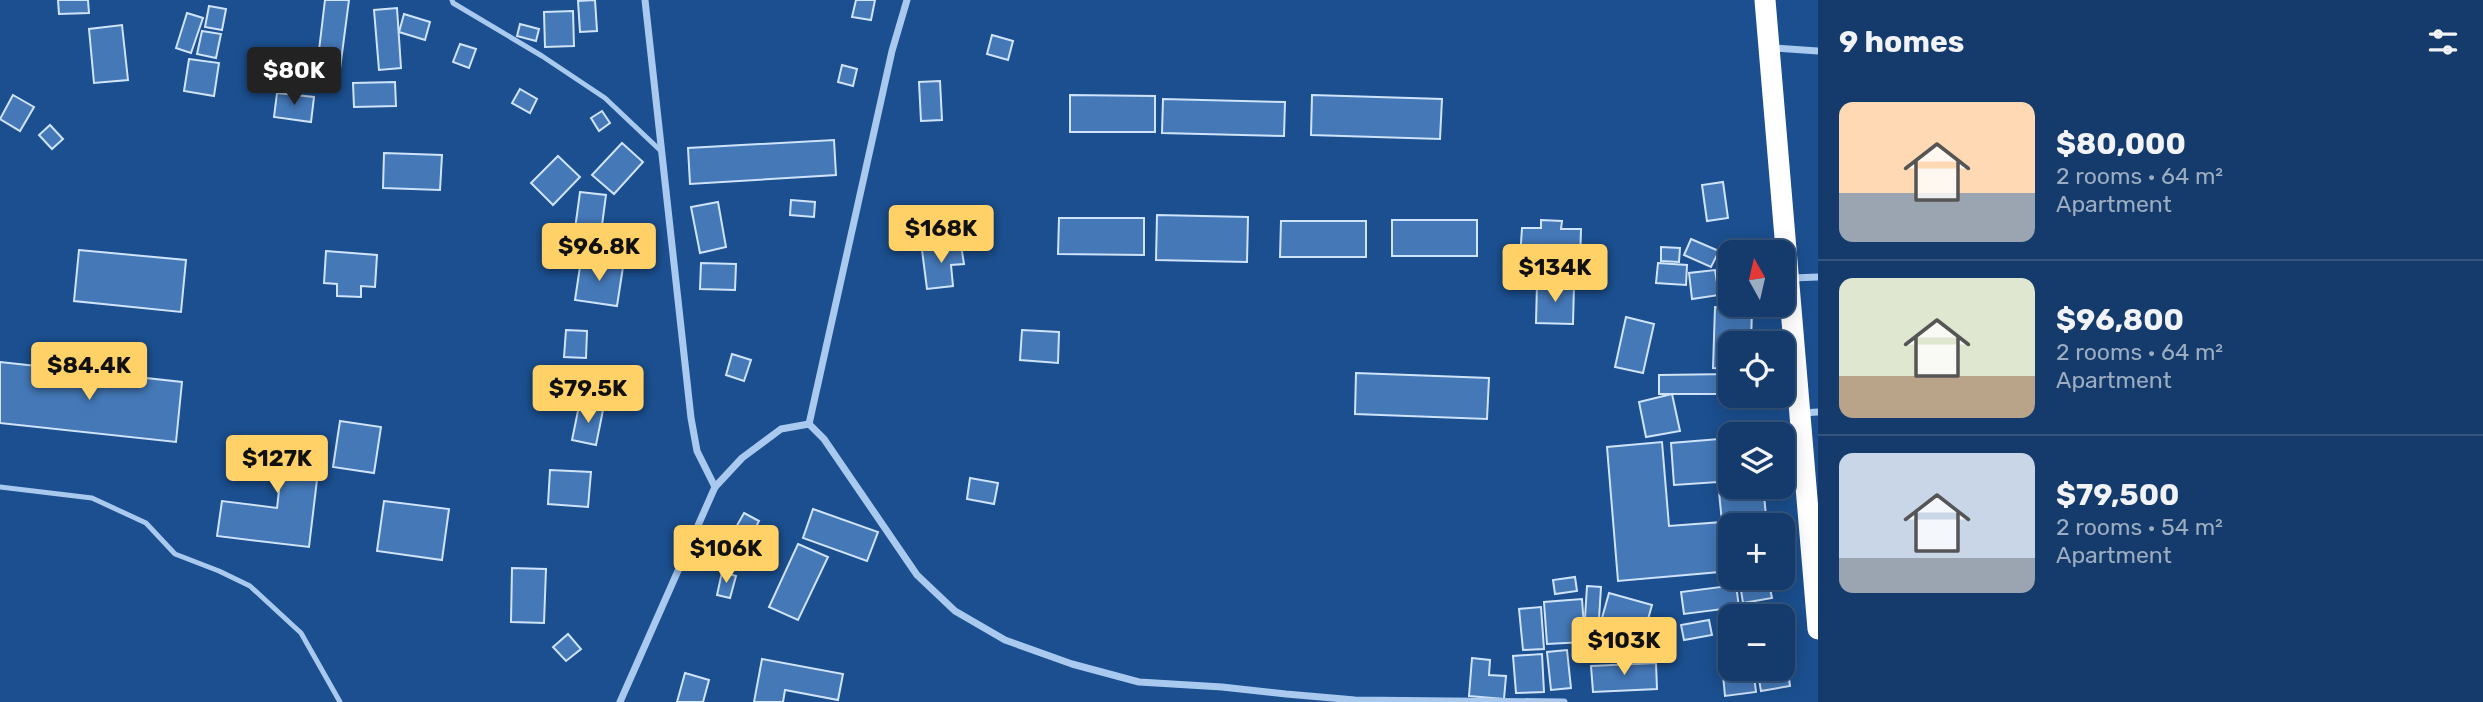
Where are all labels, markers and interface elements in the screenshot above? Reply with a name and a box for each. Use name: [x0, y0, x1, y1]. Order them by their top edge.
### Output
icon: filters: [2424, 23, 2462, 61]
text: 9 homes: [1839, 24, 1964, 60]
pin: $80K: [253, 48, 335, 107]
text: $80K: [263, 56, 325, 84]
text: $80,000: [2056, 126, 2186, 162]
icon: home: [1895, 130, 1979, 214]
text: 2 rooms · 64 m²: [2056, 162, 2223, 190]
text: Apartment: [2056, 190, 2172, 218]
pin: $168K: [892, 205, 990, 265]
text: $168K: [905, 214, 977, 242]
pin: $96.8K: [542, 224, 656, 283]
text: $96.8K: [558, 232, 640, 260]
north arrow: [1718, 240, 1796, 317]
map controls: [1718, 240, 1795, 681]
pin: $134K: [1506, 244, 1604, 304]
text: $134K: [1519, 253, 1591, 281]
text: $96,800: [2056, 302, 2184, 338]
icon: home: [1895, 306, 1979, 390]
button: locate: [1718, 331, 1795, 408]
text: 2 rooms · 64 m²: [2056, 338, 2223, 366]
pin: $84.4K: [32, 342, 146, 402]
text: $84.4K: [47, 351, 131, 379]
pin: $79.5K: [531, 366, 645, 425]
text: Apartment: [2056, 366, 2172, 394]
text: $79.5K: [549, 374, 627, 402]
button: layers: [1718, 422, 1795, 499]
pin: $127K: [228, 435, 326, 495]
text: $127K: [242, 444, 312, 472]
text: $79,500: [2056, 477, 2179, 513]
icon: home: [1895, 481, 1979, 565]
button: +: [1718, 513, 1795, 590]
text: 2 rooms · 54 m²: [2056, 513, 2223, 541]
pin: $106K: [677, 526, 775, 585]
text: $106K: [690, 534, 762, 562]
text: Apartment: [2056, 541, 2172, 569]
button: −: [1718, 604, 1795, 681]
pin: $103K: [1575, 618, 1673, 677]
text: $103K: [1588, 626, 1660, 654]

